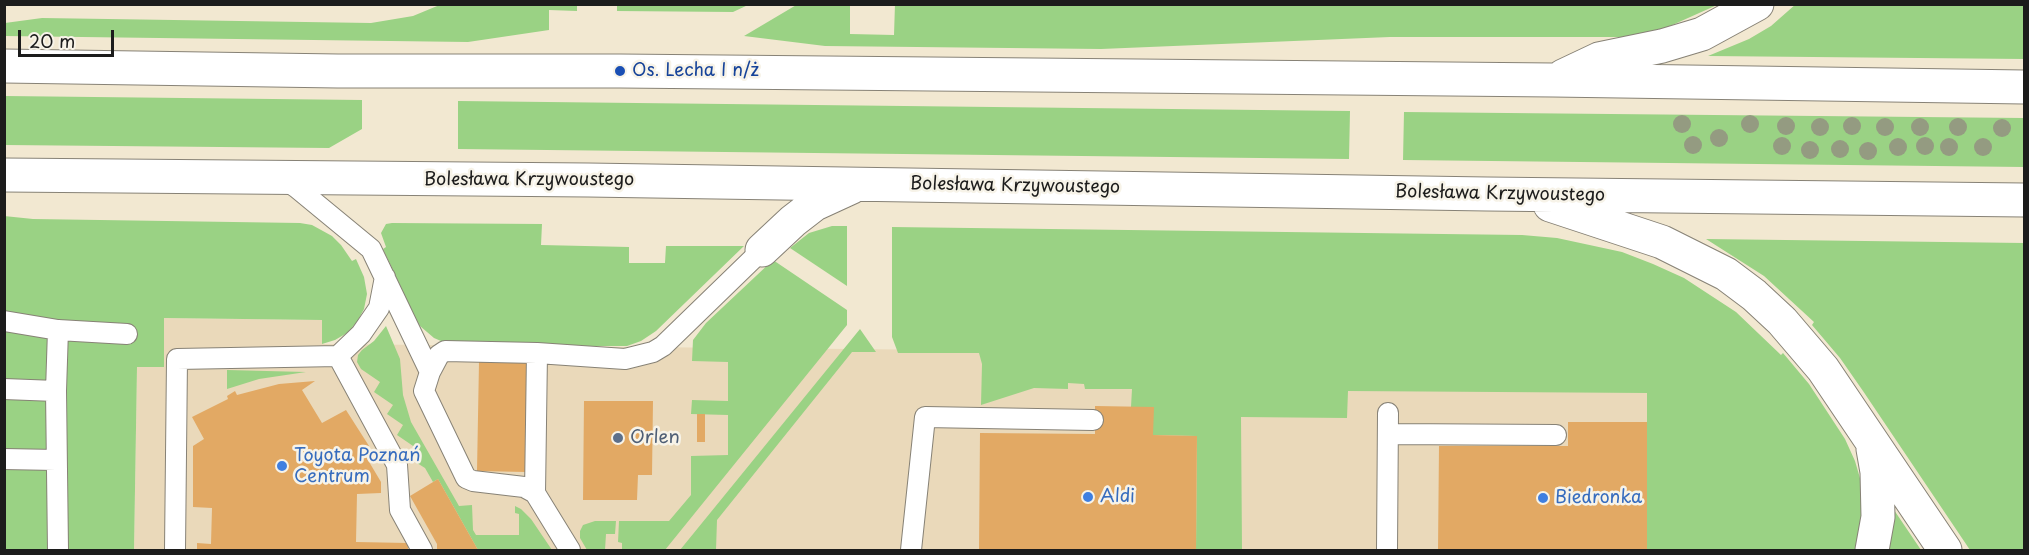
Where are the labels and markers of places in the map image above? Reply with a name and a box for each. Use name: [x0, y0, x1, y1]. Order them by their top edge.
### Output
place label: Os. Lecha I n/ż: [632, 60, 759, 82]
marker: Os. Lecha I n/ż: [613, 64, 627, 78]
place label: Orlen: [630, 427, 680, 449]
marker: Orlen: [611, 431, 625, 445]
place label: Toyota Poznań Centrum: [294, 445, 421, 488]
marker: Toyota Poznań Centrum: [275, 459, 289, 473]
place label: Aldi: [1100, 486, 1135, 508]
place label: Biedronka: [1555, 487, 1642, 509]
marker: Aldi: [1081, 490, 1095, 504]
marker: Biedronka: [1536, 491, 1550, 505]

